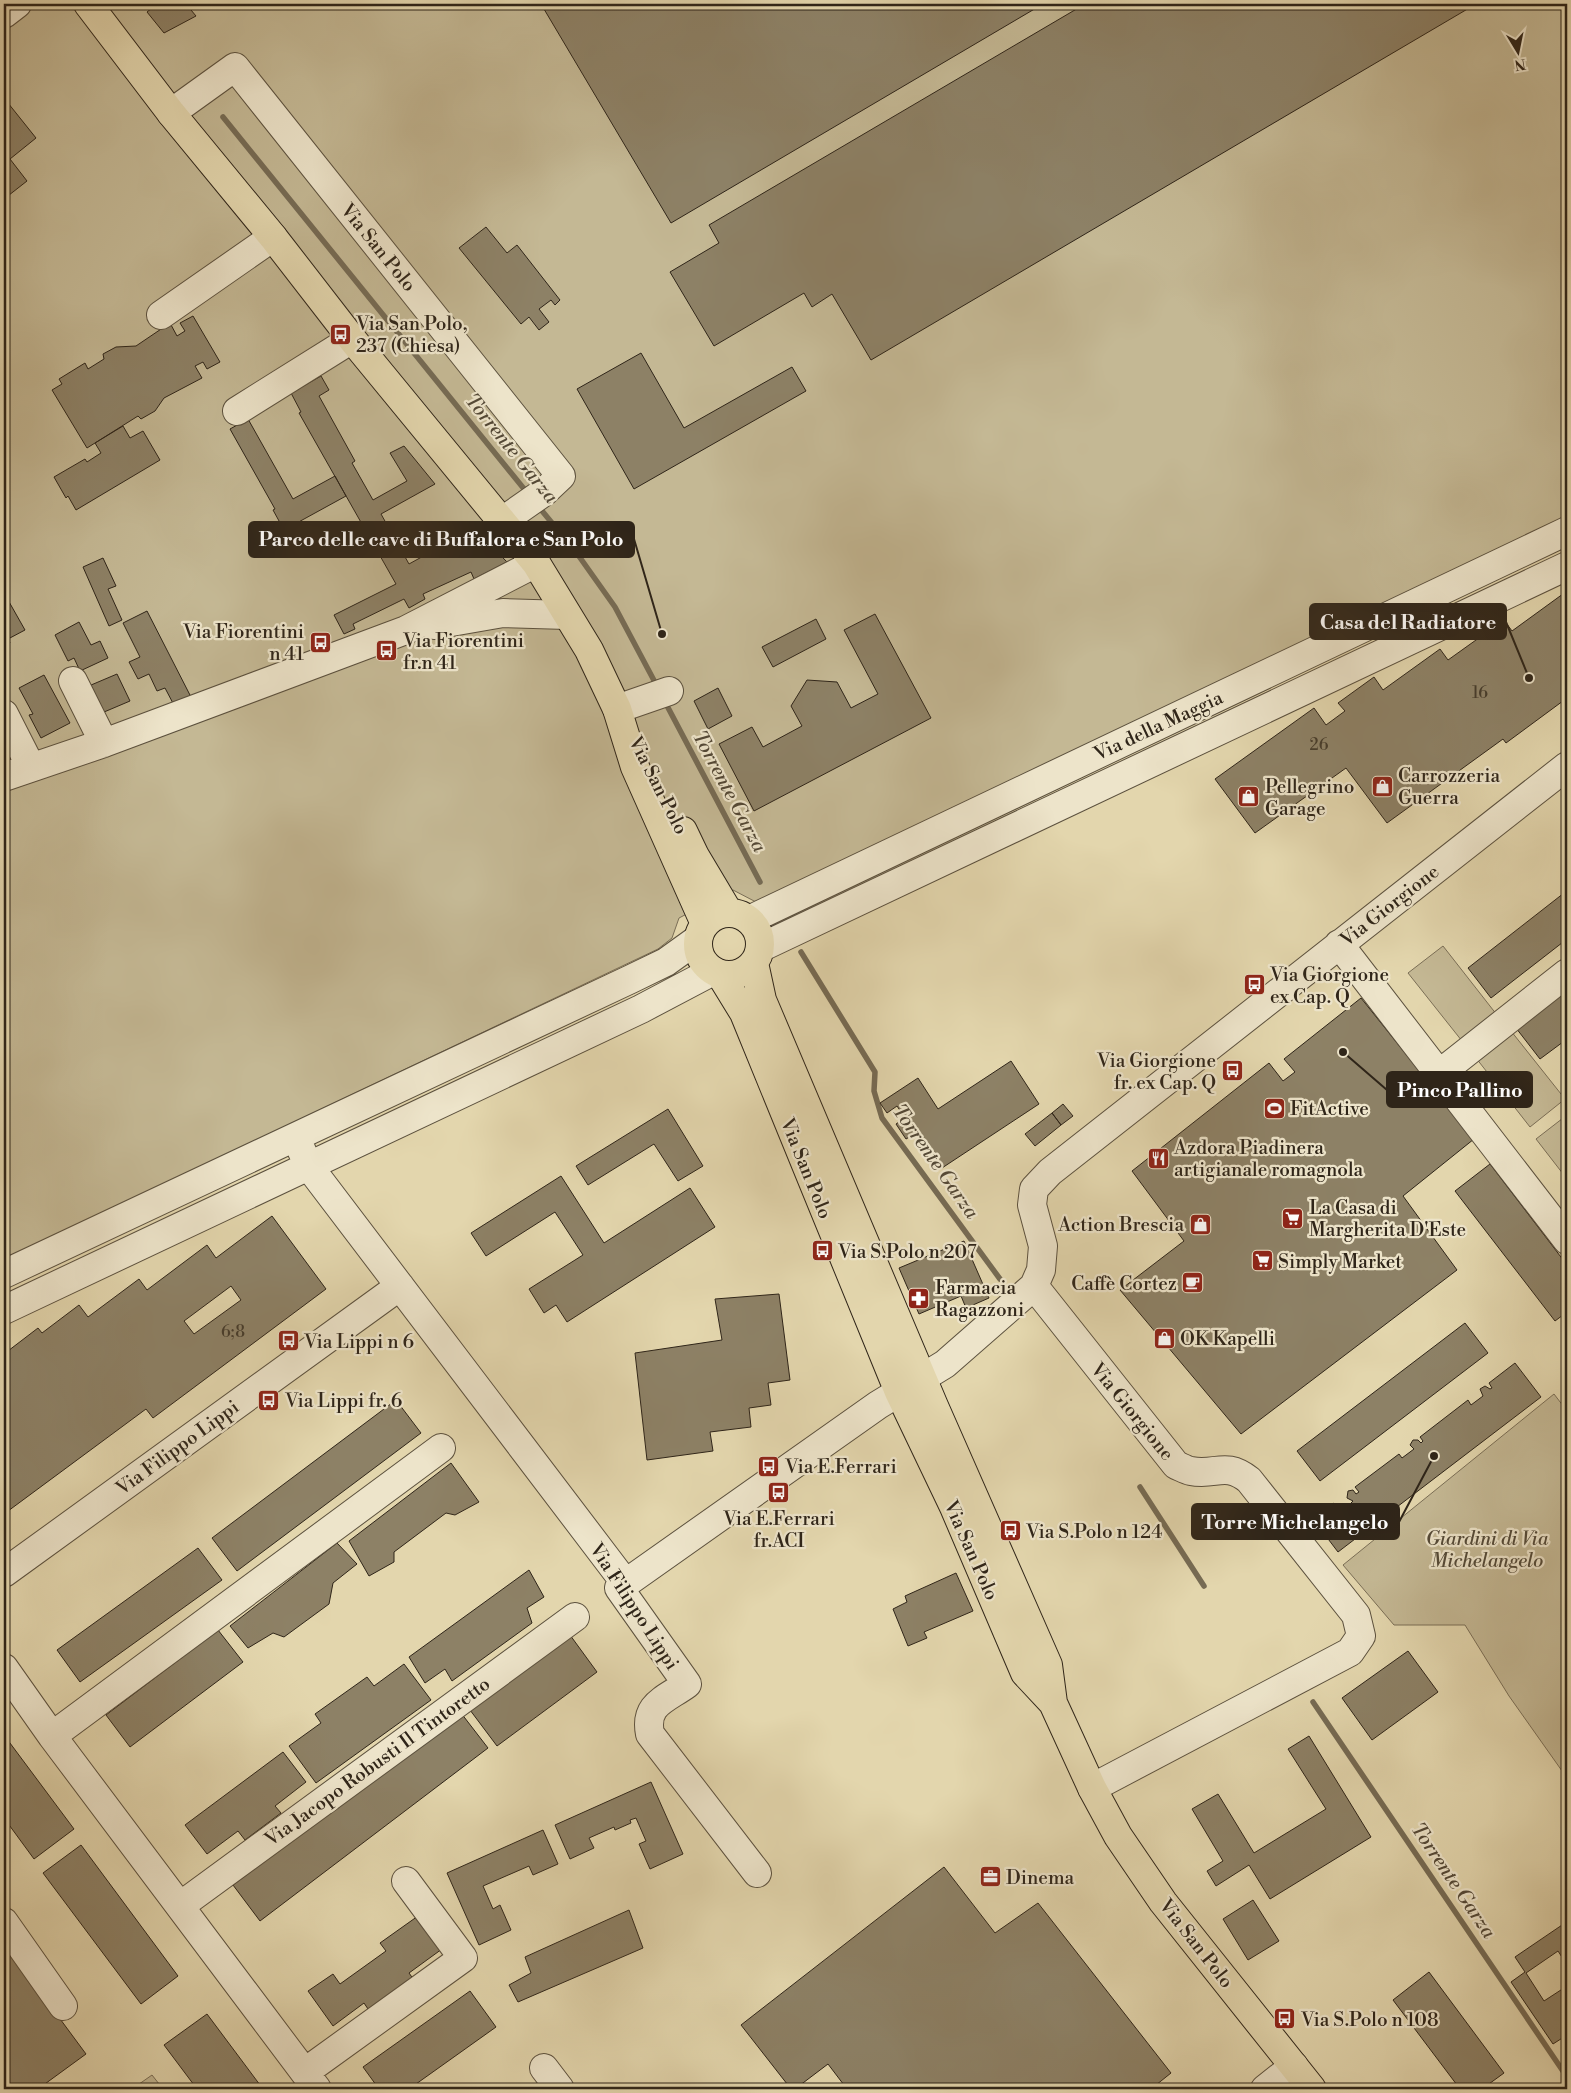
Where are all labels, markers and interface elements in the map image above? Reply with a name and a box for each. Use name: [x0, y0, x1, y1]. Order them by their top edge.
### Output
north arrow: [1494, 28, 1544, 78]
text: N: [1513, 54, 1527, 74]
street label: Via San Polo: [335, 198, 421, 297]
place label: Via San Polo, 237 (Chiesa): [355, 312, 467, 358]
bus stop icon: Via San Polo, 237 (Chiesa): [328, 322, 352, 346]
water label: Torrente Garza: [459, 389, 563, 510]
callout: Parco delle cave di Buffalora e San Polo: [249, 522, 634, 557]
text: Parco delle cave di Buffalora e San Polo: [258, 528, 624, 553]
callout: Casa del Radiatore: [1310, 604, 1506, 639]
text: Casa del Radiatore: [1320, 611, 1496, 636]
place label: Via Fiorentini n 41: [182, 620, 304, 666]
place label: Via Fiorentini fr.n 41: [402, 629, 524, 675]
bus stop icon: Via Fiorentini n 41: [308, 630, 332, 654]
bus stop icon: Via Fiorentini fr.n 41: [375, 639, 399, 663]
house number: 16: [1472, 683, 1488, 703]
street label: Via della Maggia: [1089, 685, 1227, 767]
water label: Torrente Garza: [686, 726, 772, 858]
street label: Via San Polo: [623, 732, 693, 838]
house number: 26: [1310, 735, 1329, 755]
place label: Carrozzeria Guerra: [1398, 764, 1501, 810]
shop icon: Carrozzeria Guerra: [1370, 774, 1394, 798]
place label: Pellegrino Garage: [1265, 775, 1354, 821]
shop icon: Pellegrino Garage: [1237, 785, 1261, 809]
street label: Via Giorgione: [1335, 860, 1444, 953]
place label: Via Giorgione ex Cap. Q: [1269, 963, 1389, 1009]
bus stop icon: Via Giorgione ex Cap. Q: [1242, 973, 1266, 997]
place label: Via Giorgione fr. ex Cap. Q: [1096, 1049, 1216, 1095]
bus stop icon: Via Giorgione fr. ex Cap. Q: [1220, 1059, 1244, 1083]
callout: Pinco Pallino: [1387, 1072, 1532, 1107]
text: Pinco Pallino: [1397, 1079, 1523, 1104]
sports icon: FitActive: [1262, 1096, 1286, 1120]
place label: FitActive: [1290, 1097, 1369, 1121]
water label: Torrente Garza: [886, 1100, 984, 1225]
street label: Via San Polo: [775, 1113, 837, 1222]
place label: Azdora Piadinera artigianale romagnola: [1173, 1136, 1364, 1182]
restaurant icon: Azdora Piadinera artigianale romagnola: [1146, 1146, 1170, 1170]
place label: La Casa di Margherita D'Este: [1309, 1196, 1466, 1242]
supermarket icon: La Casa di Margherita D'Este: [1281, 1206, 1305, 1230]
shop icon: Action Brescia: [1188, 1212, 1212, 1236]
place label: Action Brescia: [1057, 1213, 1184, 1237]
bus stop icon: Via S.Polo n 207: [810, 1239, 834, 1263]
place label: Via S.Polo n 207: [837, 1240, 977, 1264]
supermarket icon: Simply Market: [1250, 1249, 1274, 1273]
place label: Simply Market: [1278, 1250, 1402, 1274]
cafe icon: Caffè Cortez: [1181, 1271, 1205, 1295]
place label: Caffè Cortez: [1071, 1272, 1177, 1296]
place label: Farmacia Ragazzoni: [935, 1276, 1024, 1322]
pharmacy icon: Farmacia Ragazzoni: [907, 1286, 931, 1310]
house number: 6;8: [221, 1322, 245, 1342]
shop icon: OK Kapelli: [1152, 1326, 1176, 1350]
place label: OK Kapelli: [1180, 1327, 1275, 1351]
bus stop icon: Via Lippi n 6: [276, 1329, 300, 1353]
place label: Via Lippi n 6: [303, 1330, 414, 1354]
street label: Via Giorgione: [1085, 1357, 1179, 1465]
bus stop icon: Via Lippi fr. 6: [257, 1388, 281, 1412]
place label: Via Lippi fr. 6: [284, 1389, 402, 1413]
street label: Via Filippo Lippi: [111, 1395, 244, 1501]
bus stop icon: Via E.Ferrari: [757, 1454, 781, 1478]
place label: Via E.Ferrari: [784, 1455, 897, 1479]
bus stop icon: Via E.Ferrari fr.ACI: [767, 1480, 791, 1504]
street label: Via San Polo: [938, 1496, 1004, 1604]
callout: Torre Michelangelo: [1192, 1504, 1399, 1539]
place label: Via E.Ferrari fr.ACI: [722, 1507, 835, 1553]
text: Torre Michelangelo: [1201, 1511, 1389, 1536]
bus stop icon: Via S.Polo n 124: [998, 1519, 1022, 1543]
place label: Via S.Polo n 124: [1025, 1520, 1163, 1544]
park label: Giardini di Via Michelangelo: [1426, 1527, 1549, 1573]
street label: Via Filippo Lippi: [584, 1538, 684, 1674]
street label: Via Jacopo Robusti Il Tintoretto: [259, 1672, 495, 1852]
water label: Torrente Garza: [1405, 1818, 1501, 1944]
office icon: Dinema: [978, 1865, 1002, 1889]
place label: Dinema: [1006, 1866, 1075, 1890]
street label: Via San Polo: [1153, 1893, 1239, 1993]
bus stop icon: Via S.Polo n 108: [1273, 2007, 1297, 2031]
place label: Via S.Polo n 108: [1300, 2008, 1439, 2032]

